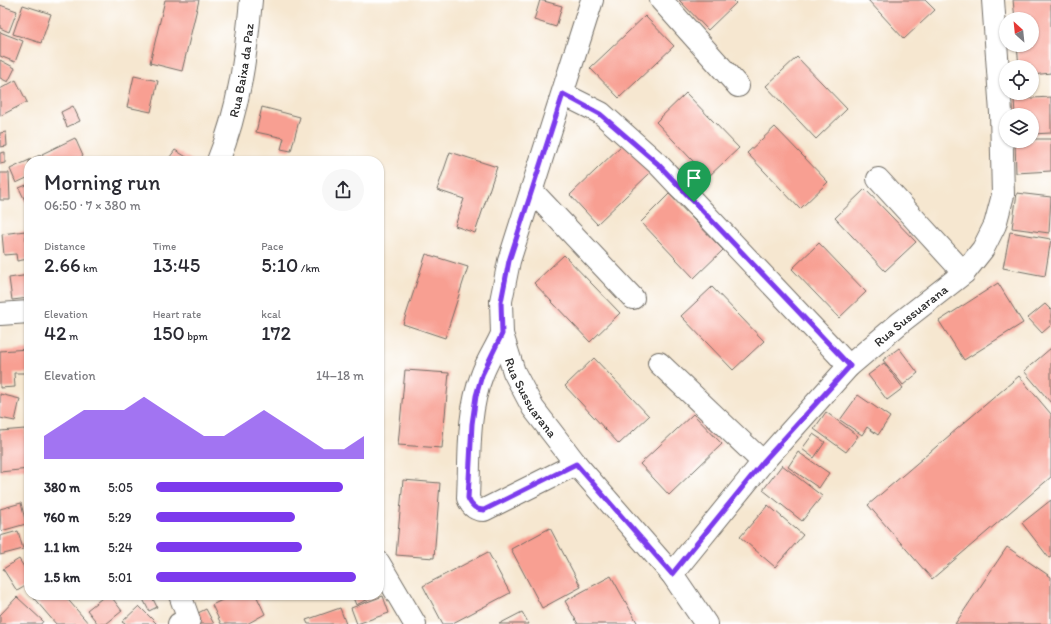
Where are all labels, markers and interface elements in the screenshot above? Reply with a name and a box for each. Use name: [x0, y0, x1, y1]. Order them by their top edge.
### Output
north arrow: [999, 12, 1039, 52]
map controls: [999, 12, 1039, 148]
street label: Rua Baixa da Paz: [226, 23, 257, 119]
button: locate: [999, 60, 1039, 100]
button: layers: [999, 108, 1039, 148]
pin: [677, 161, 711, 202]
icon: arrive: [683, 167, 705, 189]
text: Morning run: [44, 169, 160, 196]
button: share: [322, 169, 364, 211]
text: 06:50 · 7 × 380 m: [44, 198, 141, 213]
text: Distance: [44, 240, 85, 253]
text: Time: [153, 240, 176, 253]
text: Pace: [261, 240, 283, 253]
text: 2.66: [44, 253, 81, 277]
text: 13:45: [153, 253, 200, 277]
text: 5:10: [261, 253, 298, 277]
text: km: [81, 262, 98, 275]
text: /km: [298, 262, 320, 275]
street label: Rua Sussuarana: [871, 281, 951, 350]
text: Elevation: [44, 308, 88, 321]
text: Heart rate: [153, 308, 201, 321]
text: kcal: [261, 308, 281, 321]
text: 42: [44, 321, 67, 345]
text: 150: [153, 321, 185, 345]
text: 172: [261, 321, 291, 345]
text: m: [67, 330, 78, 343]
text: bpm: [185, 330, 208, 343]
street label: Rua Sussuarana: [502, 356, 560, 441]
text: Elevation: [44, 368, 96, 383]
text: 14–18 m: [316, 368, 364, 383]
text: 380 m: [44, 480, 80, 495]
text: 5:05: [108, 480, 133, 495]
text: 760 m: [44, 510, 79, 525]
text: 5:29: [108, 510, 132, 525]
text: 1.1 km: [44, 540, 79, 555]
text: 5:24: [108, 540, 133, 555]
text: 1.5 km: [44, 570, 80, 585]
text: 5:01: [108, 570, 132, 585]

